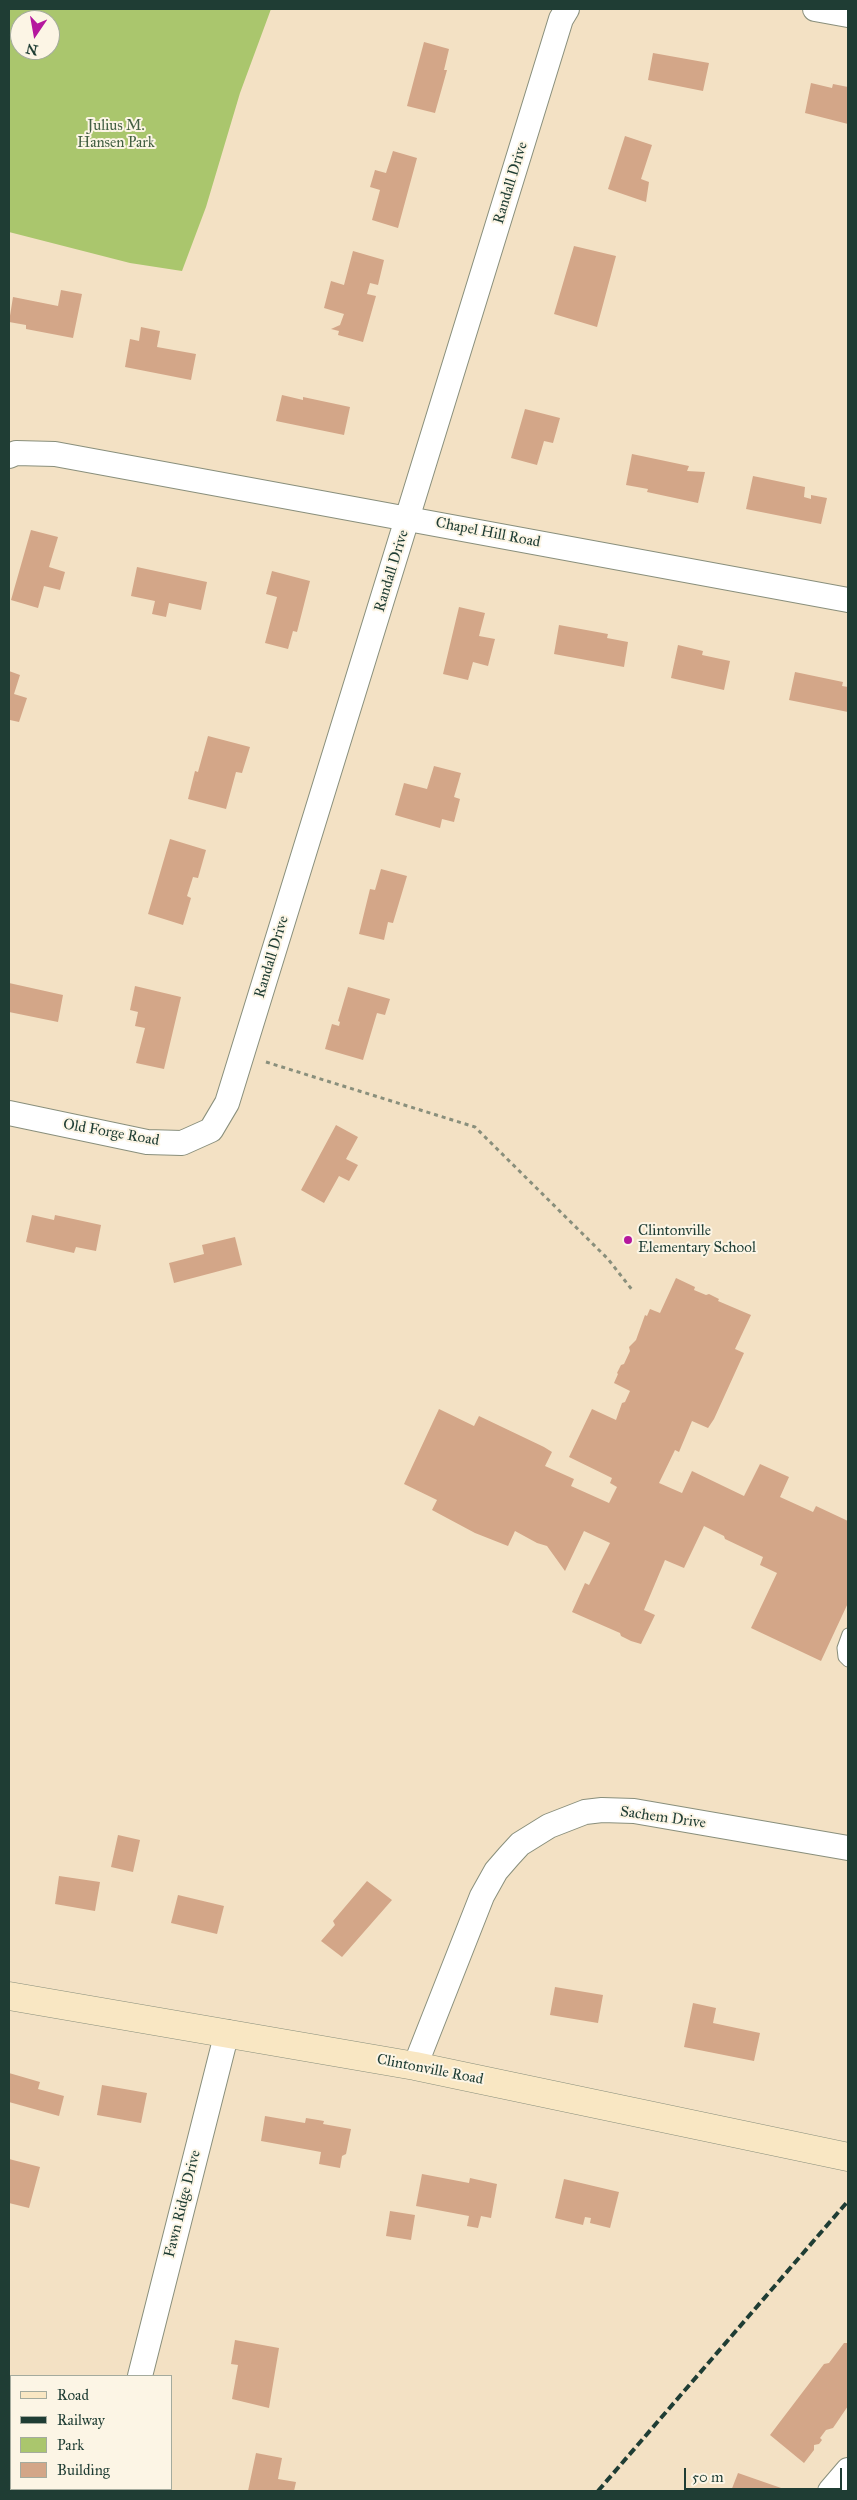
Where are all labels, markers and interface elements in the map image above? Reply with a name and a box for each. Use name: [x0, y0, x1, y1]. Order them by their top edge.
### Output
north arrow: [10, 10, 60, 60]
text: N: [24, 40, 40, 59]
park label: Julius M. Hansen Park: [77, 117, 155, 152]
street label: Randall Drive: [490, 140, 532, 226]
street label: Chapel Hill Road: [434, 514, 542, 552]
street label: Randall Drive: [371, 528, 413, 614]
street label: Randall Drive: [251, 914, 293, 1000]
street label: Old Forge Road: [61, 1116, 161, 1150]
place label: Clintonville Elementary School: [638, 1222, 756, 1257]
marker: Clintonville Elementary School: [622, 1234, 634, 1246]
street label: Sachem Drive: [619, 1803, 707, 1833]
street label: Clintonville Road: [375, 2051, 485, 2089]
street label: Fawn Ridge Drive: [161, 2148, 205, 2260]
legend: [10, 2375, 172, 2490]
text: Road: [57, 2386, 89, 2404]
text: Railway: [57, 2411, 105, 2429]
text: Park: [57, 2436, 84, 2454]
scale bar: [687, 2458, 844, 2490]
text: Building: [57, 2461, 110, 2479]
text: 50 m: [692, 2468, 724, 2486]

